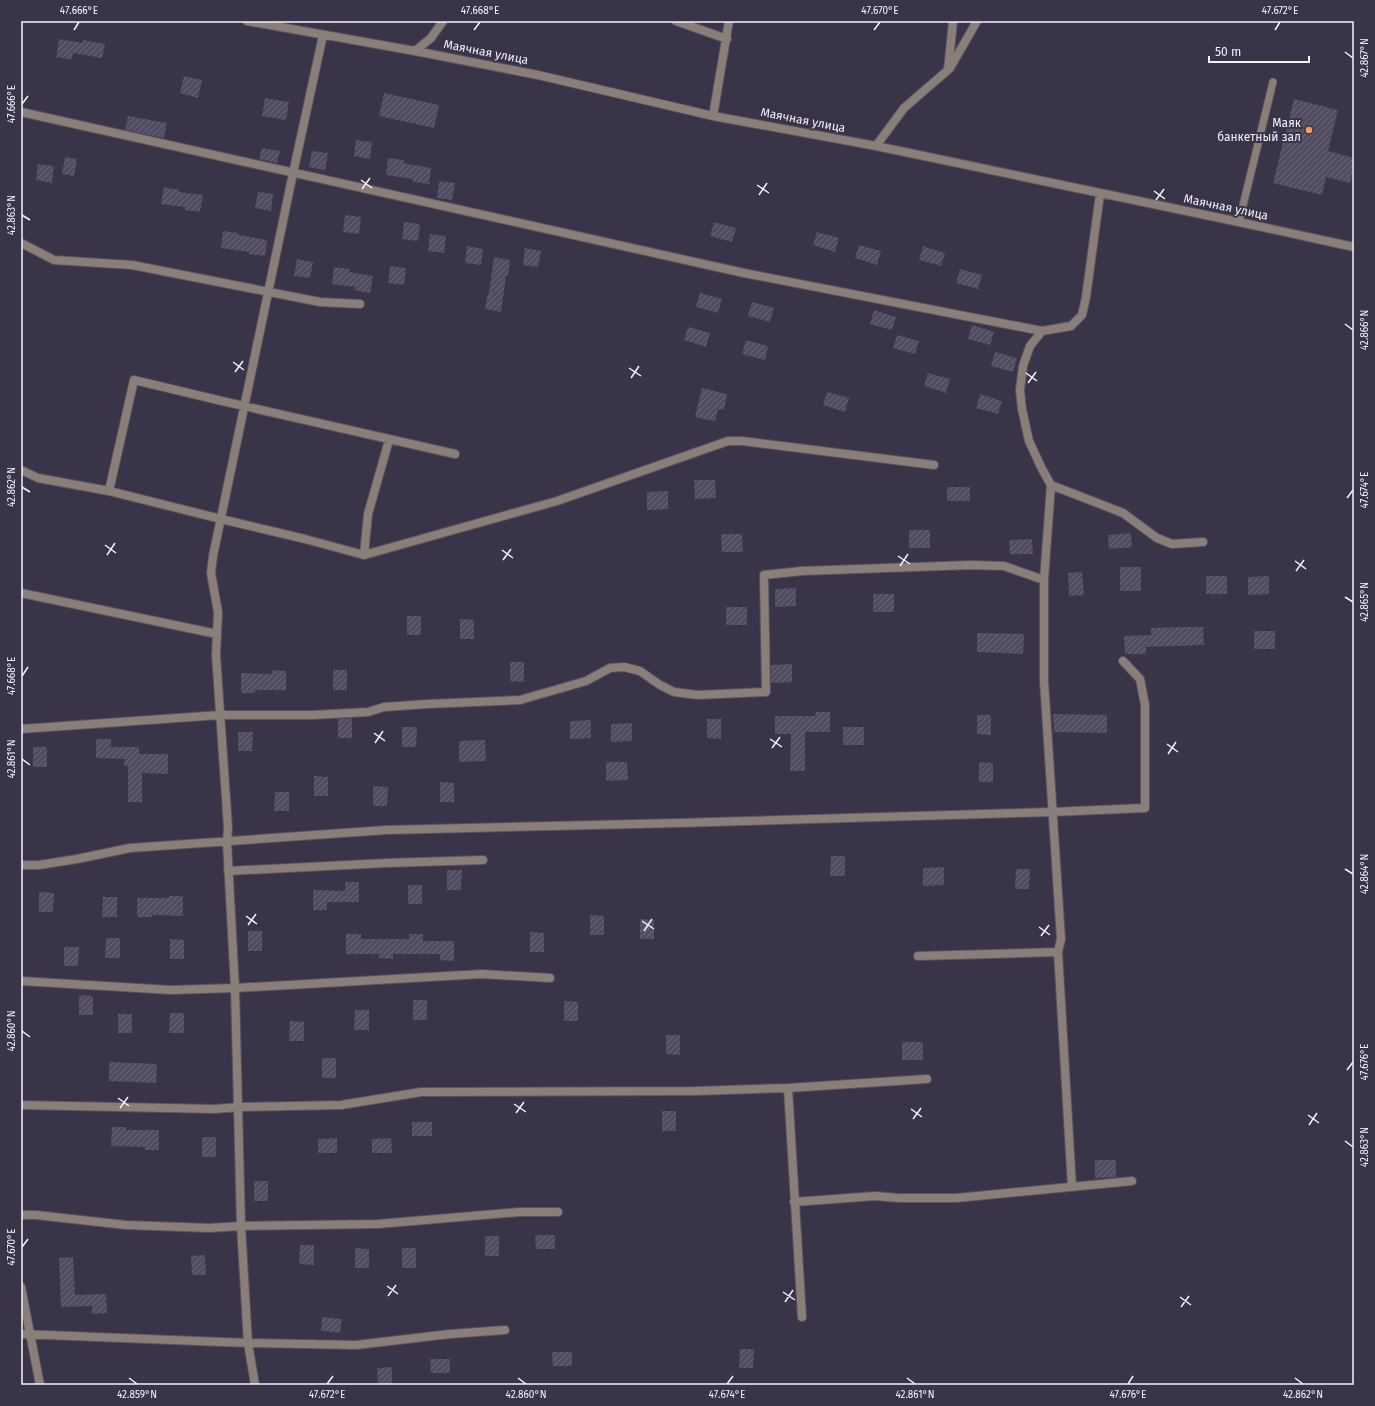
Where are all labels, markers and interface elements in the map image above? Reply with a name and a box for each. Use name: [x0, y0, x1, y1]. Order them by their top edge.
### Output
text: 47.666°E: [60, 5, 98, 17]
text: 47.668°E: [461, 5, 499, 17]
text: 47.670°E: [861, 5, 899, 17]
text: 47.672°E: [1262, 5, 1298, 17]
street label: Маячная улица: [442, 37, 530, 67]
scale bar: [1209, 38, 1309, 64]
text: 42.867°N: [1359, 38, 1371, 78]
text: 50 m: [1215, 45, 1241, 59]
text: 47.666°E: [6, 85, 18, 123]
street label: Маячная улица: [759, 105, 847, 135]
place label: Маяк банкетный зал: [1217, 116, 1302, 144]
marker: Маяк банкетный зал: [1304, 125, 1314, 135]
street label: Маячная улица: [1182, 191, 1270, 223]
text: 42.863°N: [6, 195, 18, 235]
text: 42.866°N: [1359, 310, 1371, 350]
text: 42.862°N: [6, 467, 18, 507]
text: 47.674°E: [1359, 472, 1371, 508]
text: 42.865°N: [1359, 582, 1371, 622]
text: 47.668°E: [6, 657, 18, 695]
text: 42.861°N: [6, 739, 18, 779]
text: 42.864°N: [1359, 854, 1371, 894]
text: 42.860°N: [6, 1011, 18, 1051]
text: 47.676°E: [1359, 1044, 1371, 1080]
text: 42.863°N: [1359, 1127, 1371, 1167]
text: 47.670°E: [6, 1228, 18, 1266]
text: 42.859°N: [117, 1389, 157, 1401]
text: 47.672°E: [309, 1389, 345, 1401]
text: 42.860°N: [506, 1389, 546, 1401]
text: 47.674°E: [709, 1389, 745, 1401]
text: 42.861°N: [895, 1389, 935, 1401]
text: 47.676°E: [1110, 1389, 1146, 1401]
text: 42.862°N: [1283, 1389, 1323, 1401]

